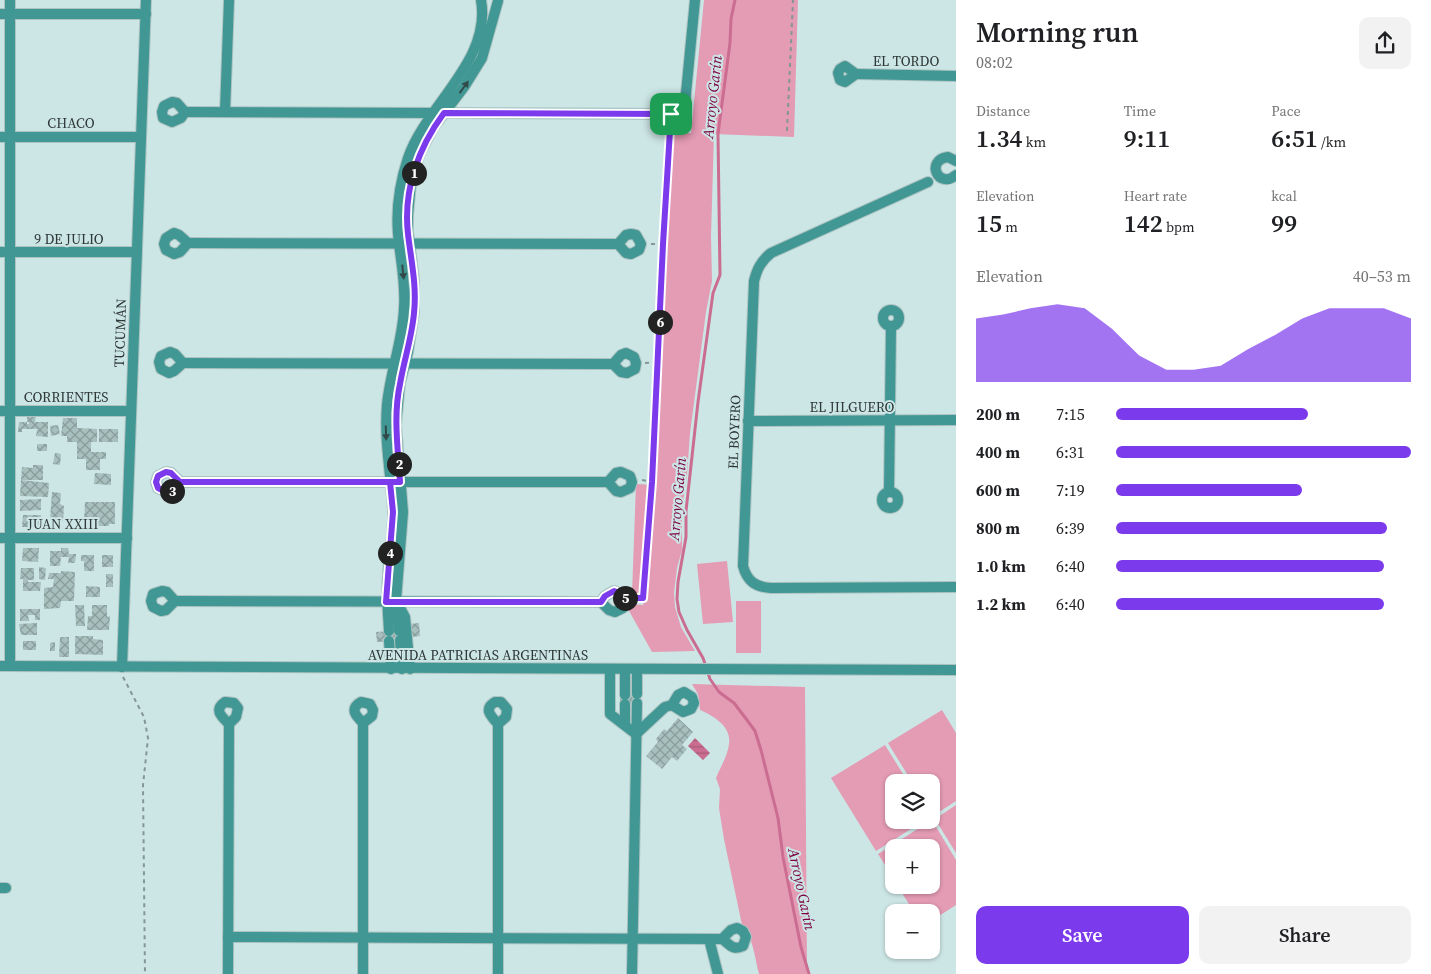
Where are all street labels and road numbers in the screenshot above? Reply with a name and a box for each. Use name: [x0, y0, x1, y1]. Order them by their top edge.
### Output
street label: EL TORDO: [873, 51, 939, 71]
street label: CHACO: [47, 113, 95, 133]
street label: 9 DE JULIO: [34, 229, 104, 249]
street label: TUCUMÁN: [109, 298, 131, 368]
street label: CORRIENTES: [24, 387, 108, 407]
street label: EL BOYERO: [723, 395, 745, 469]
street label: EL JILGUERO: [810, 397, 895, 417]
street label: JUAN XXIII: [27, 514, 98, 534]
street label: AVENIDA PATRICIAS ARGENTINAS: [368, 645, 588, 665]

